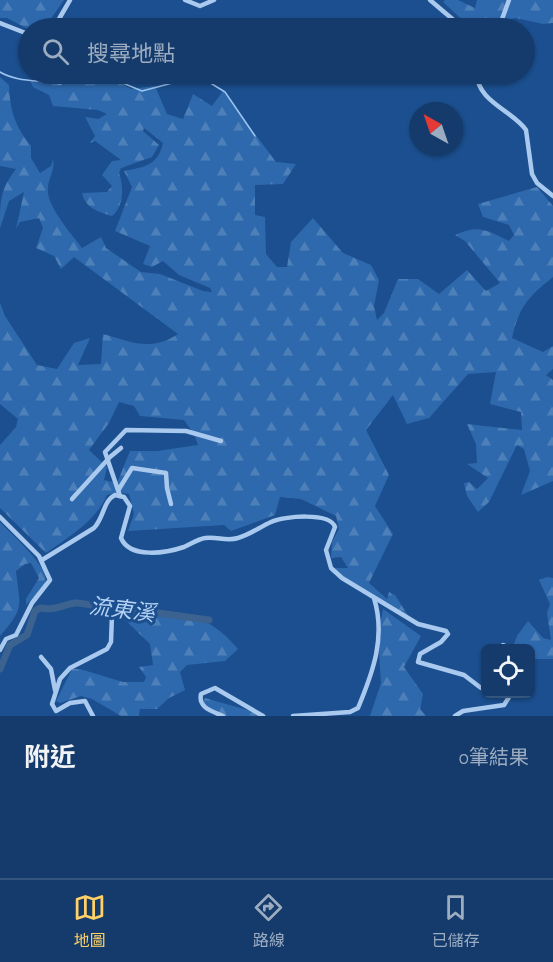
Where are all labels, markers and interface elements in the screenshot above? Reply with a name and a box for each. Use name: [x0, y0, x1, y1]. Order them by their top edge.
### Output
search box: [18, 18, 535, 84]
icon: search: [39, 35, 72, 68]
text: 搜尋地點: [87, 43, 175, 65]
north arrow: [409, 102, 463, 156]
water label: 流東溪: [88, 594, 159, 625]
map controls: [481, 644, 535, 698]
button: locate: [481, 644, 535, 698]
text: 附近: [24, 745, 76, 771]
text: 0筆結果: [458, 748, 529, 768]
tab: 地圖: [73, 891, 106, 951]
tab: 路線: [252, 891, 285, 951]
tab: 已儲存: [432, 891, 480, 951]

